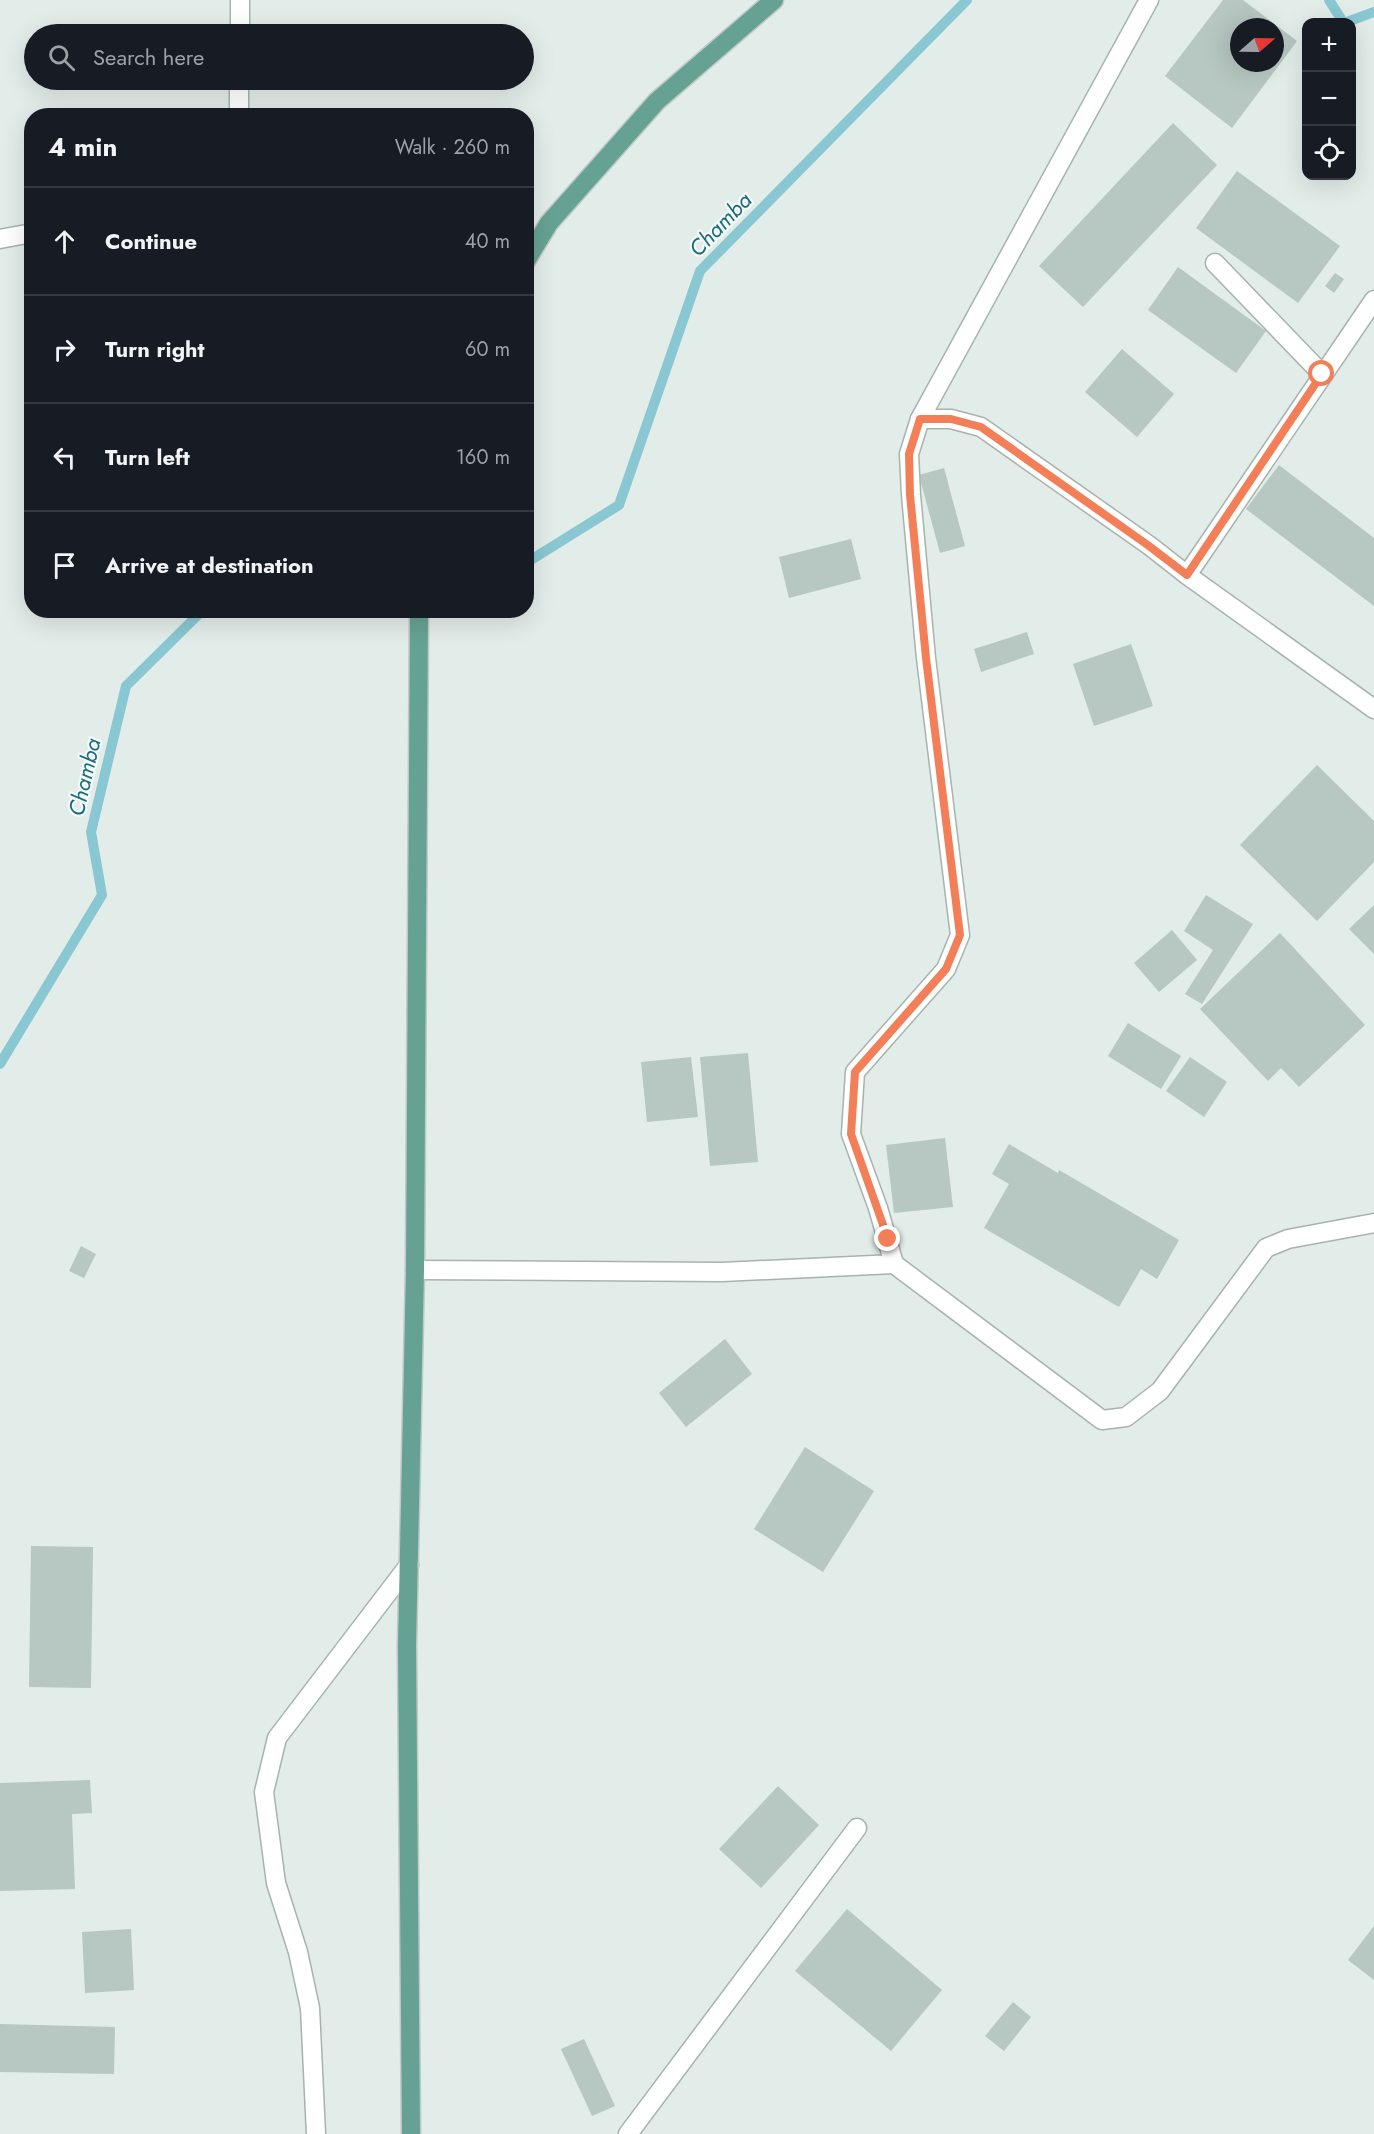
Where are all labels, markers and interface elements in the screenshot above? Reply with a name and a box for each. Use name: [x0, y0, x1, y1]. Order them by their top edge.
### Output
north arrow: [1230, 18, 1284, 72]
map controls: [1302, 18, 1356, 180]
button: +: [1302, 18, 1356, 72]
search box: [24, 24, 534, 90]
icon: search: [45, 41, 78, 74]
text: Search here: [93, 41, 204, 73]
button: −: [1302, 72, 1356, 126]
button: locate: [1302, 126, 1356, 180]
text: 4 min: [48, 128, 117, 166]
text: Walk · 260 m: [395, 133, 510, 162]
water label: Chamba: [681, 184, 759, 264]
icon: ahead: [48, 225, 81, 258]
text: Continue: [105, 225, 197, 257]
text: 40 m: [465, 227, 510, 256]
icon: right: [48, 333, 81, 366]
text: Turn right: [105, 333, 205, 365]
text: 60 m: [465, 335, 510, 364]
route start: [1308, 360, 1334, 386]
icon: left: [48, 441, 81, 474]
text: Turn left: [105, 441, 190, 473]
text: 160 m: [456, 443, 510, 472]
icon: arrive: [48, 549, 81, 582]
text: Arrive at destination: [105, 549, 314, 581]
water label: Chamba: [60, 735, 108, 819]
route end: [874, 1225, 900, 1251]

